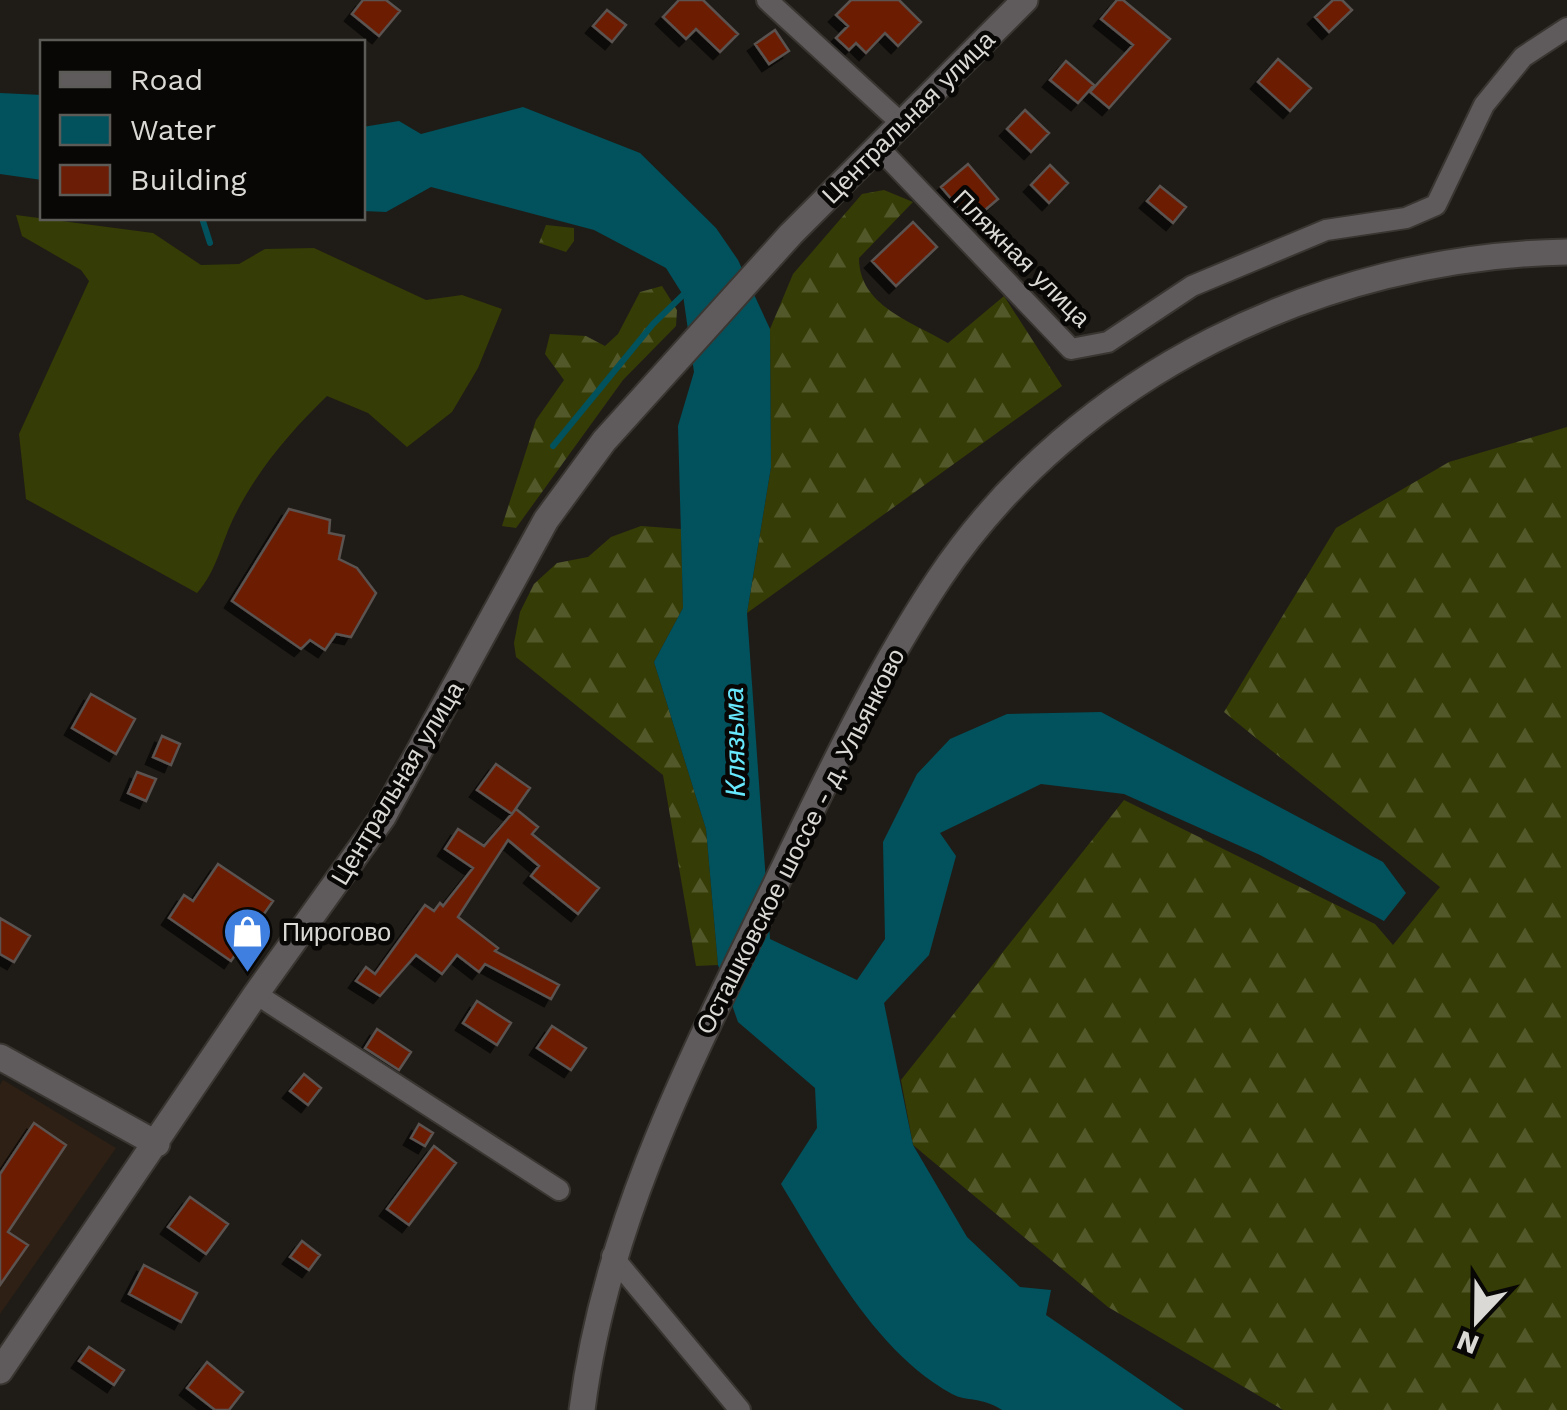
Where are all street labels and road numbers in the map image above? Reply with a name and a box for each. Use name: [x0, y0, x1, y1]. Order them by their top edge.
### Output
street label: Центральная улица: [816, 25, 1001, 209]
street label: Пляжная улица: [947, 184, 1096, 333]
street label: Осташковское шоссе - д. Ульянково: [690, 644, 911, 1039]
street label: Центральная улица: [325, 676, 470, 890]

